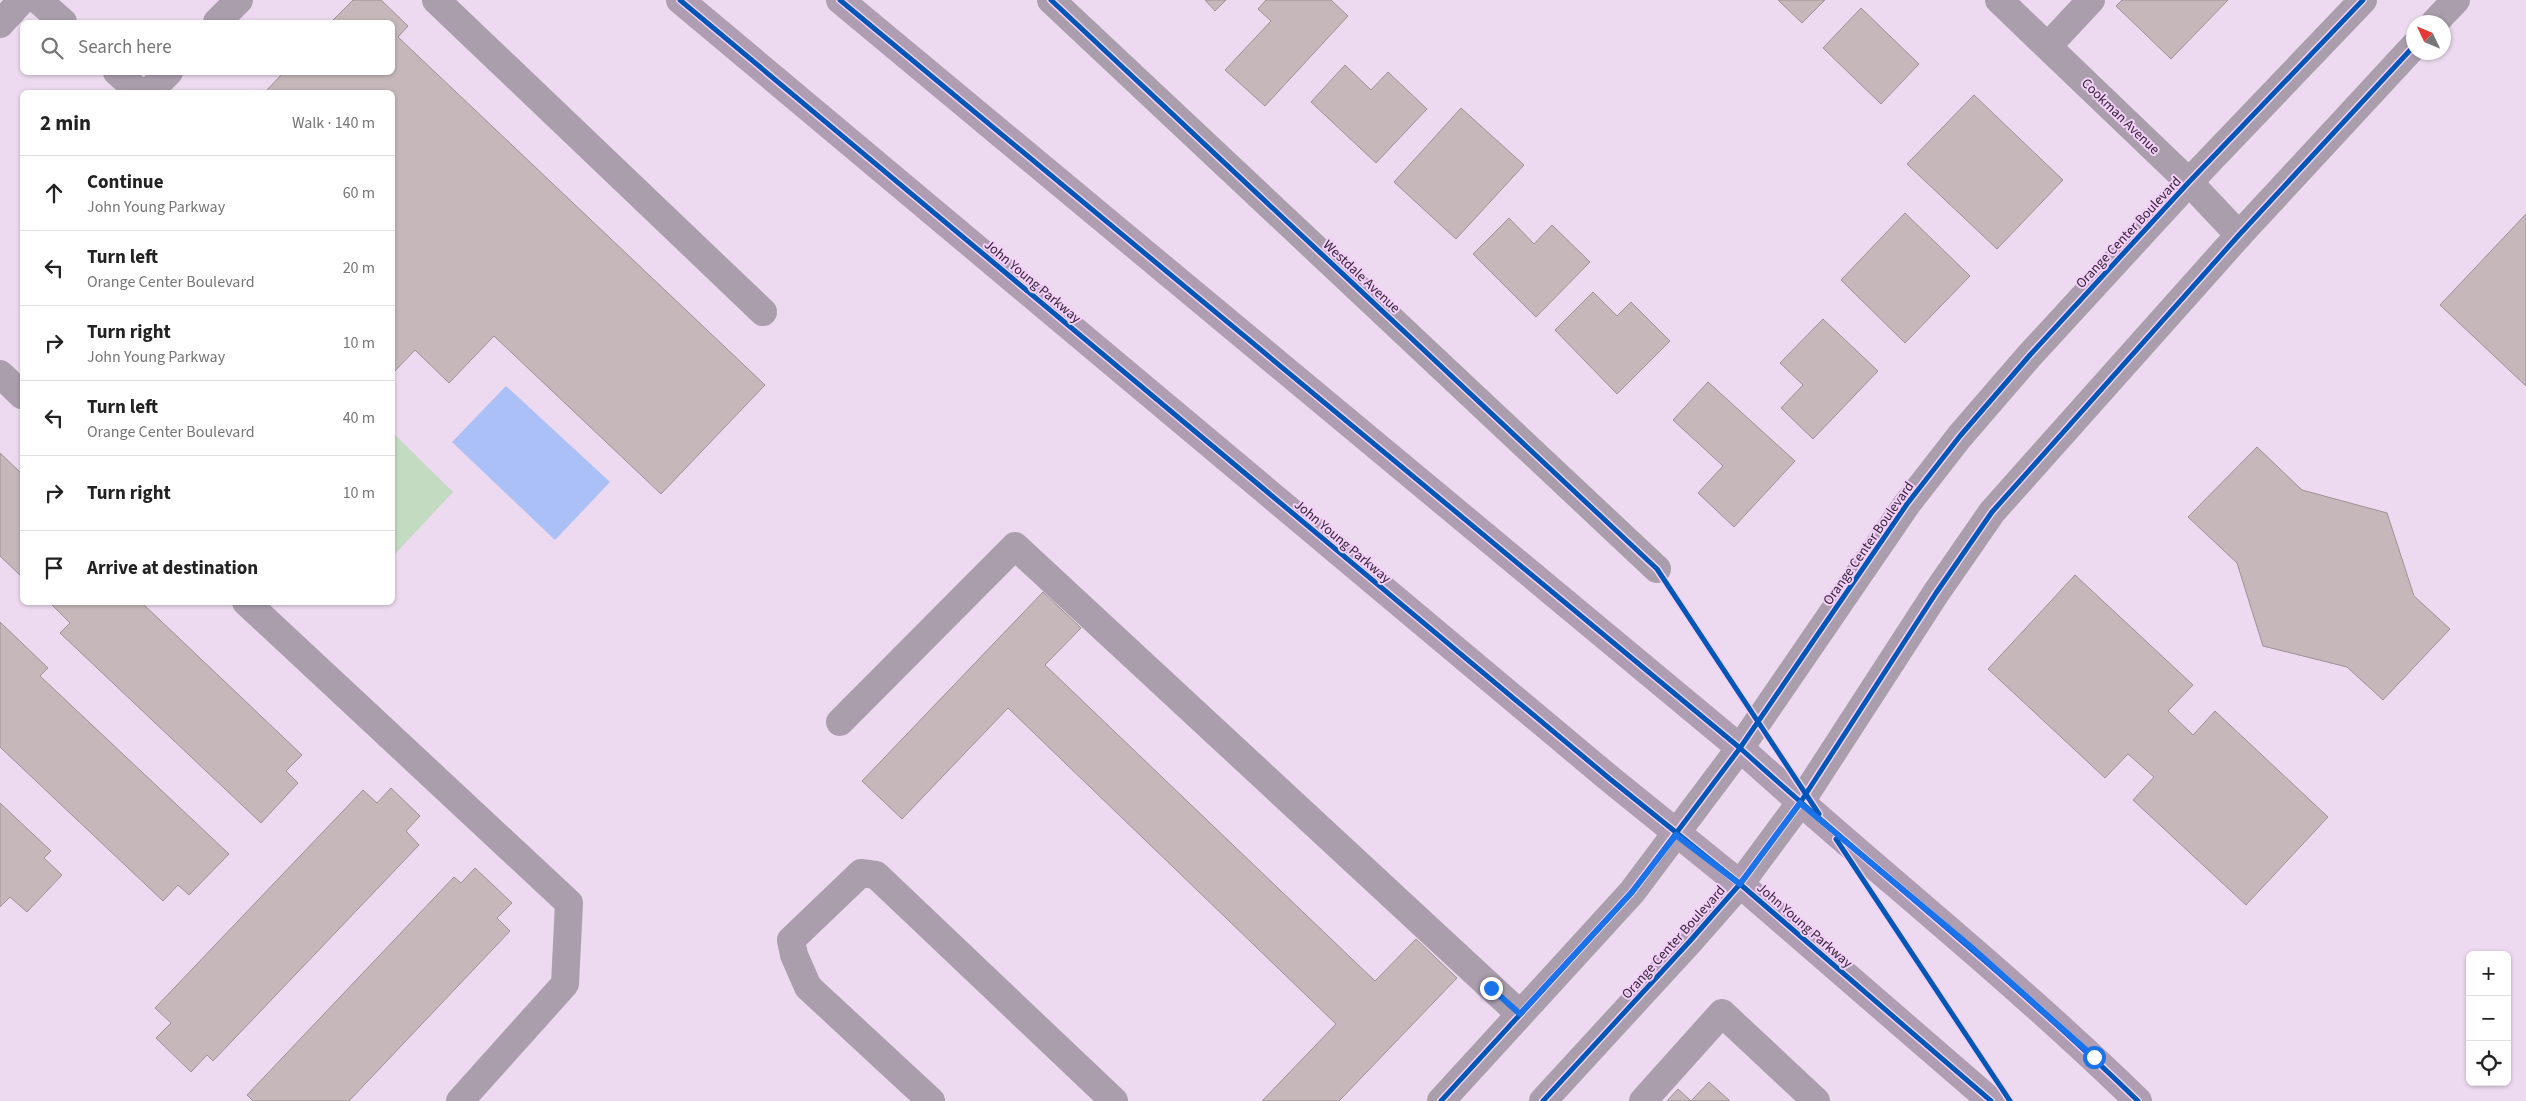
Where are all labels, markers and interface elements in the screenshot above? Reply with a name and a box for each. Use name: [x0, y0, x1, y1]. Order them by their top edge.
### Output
north arrow: [2406, 15, 2451, 60]
search box: [20, 20, 395, 75]
icon: search: [38, 34, 66, 62]
text: Search here: [78, 34, 172, 61]
street label: Cookman Avenue: [2077, 74, 2164, 160]
text: 2 min: [40, 108, 91, 138]
text: Walk · 140 m: [292, 112, 375, 134]
text: Continue: [87, 169, 164, 196]
street label: Orange Center Boulevard: [2071, 172, 2186, 293]
icon: ahead: [40, 179, 68, 207]
text: 60 m: [343, 182, 375, 204]
text: John Young Parkway: [87, 196, 225, 218]
street label: John Young Parkway: [980, 235, 1085, 329]
street label: Westdale Avenue: [1318, 236, 1405, 318]
text: Turn left: [87, 244, 158, 271]
icon: left: [40, 254, 68, 282]
text: 20 m: [343, 257, 375, 279]
text: Orange Center Boulevard: [87, 271, 255, 293]
text: Turn right: [87, 319, 171, 346]
icon: right: [40, 329, 68, 357]
text: 10 m: [343, 332, 375, 354]
text: John Young Parkway: [87, 346, 225, 368]
text: Turn left: [87, 394, 158, 421]
icon: left: [40, 404, 68, 432]
text: 40 m: [343, 407, 375, 429]
text: Orange Center Boulevard: [87, 421, 255, 443]
street label: Orange Center Boulevard: [1819, 478, 1919, 609]
icon: right: [40, 479, 68, 507]
text: Turn right: [87, 480, 171, 507]
text: 10 m: [343, 482, 375, 504]
street label: John Young Parkway: [1290, 495, 1395, 589]
icon: arrive: [40, 554, 68, 582]
text: Arrive at destination: [87, 555, 258, 582]
street label: John Young Parkway: [1752, 879, 1857, 973]
street label: Orange Center Boulevard: [1617, 881, 1730, 1004]
map controls: [2466, 951, 2511, 1086]
button: +: [2466, 951, 2511, 996]
route end: [1480, 977, 1503, 1000]
button: −: [2466, 996, 2511, 1041]
button: locate: [2466, 1041, 2511, 1086]
route start: [2083, 1046, 2106, 1069]

